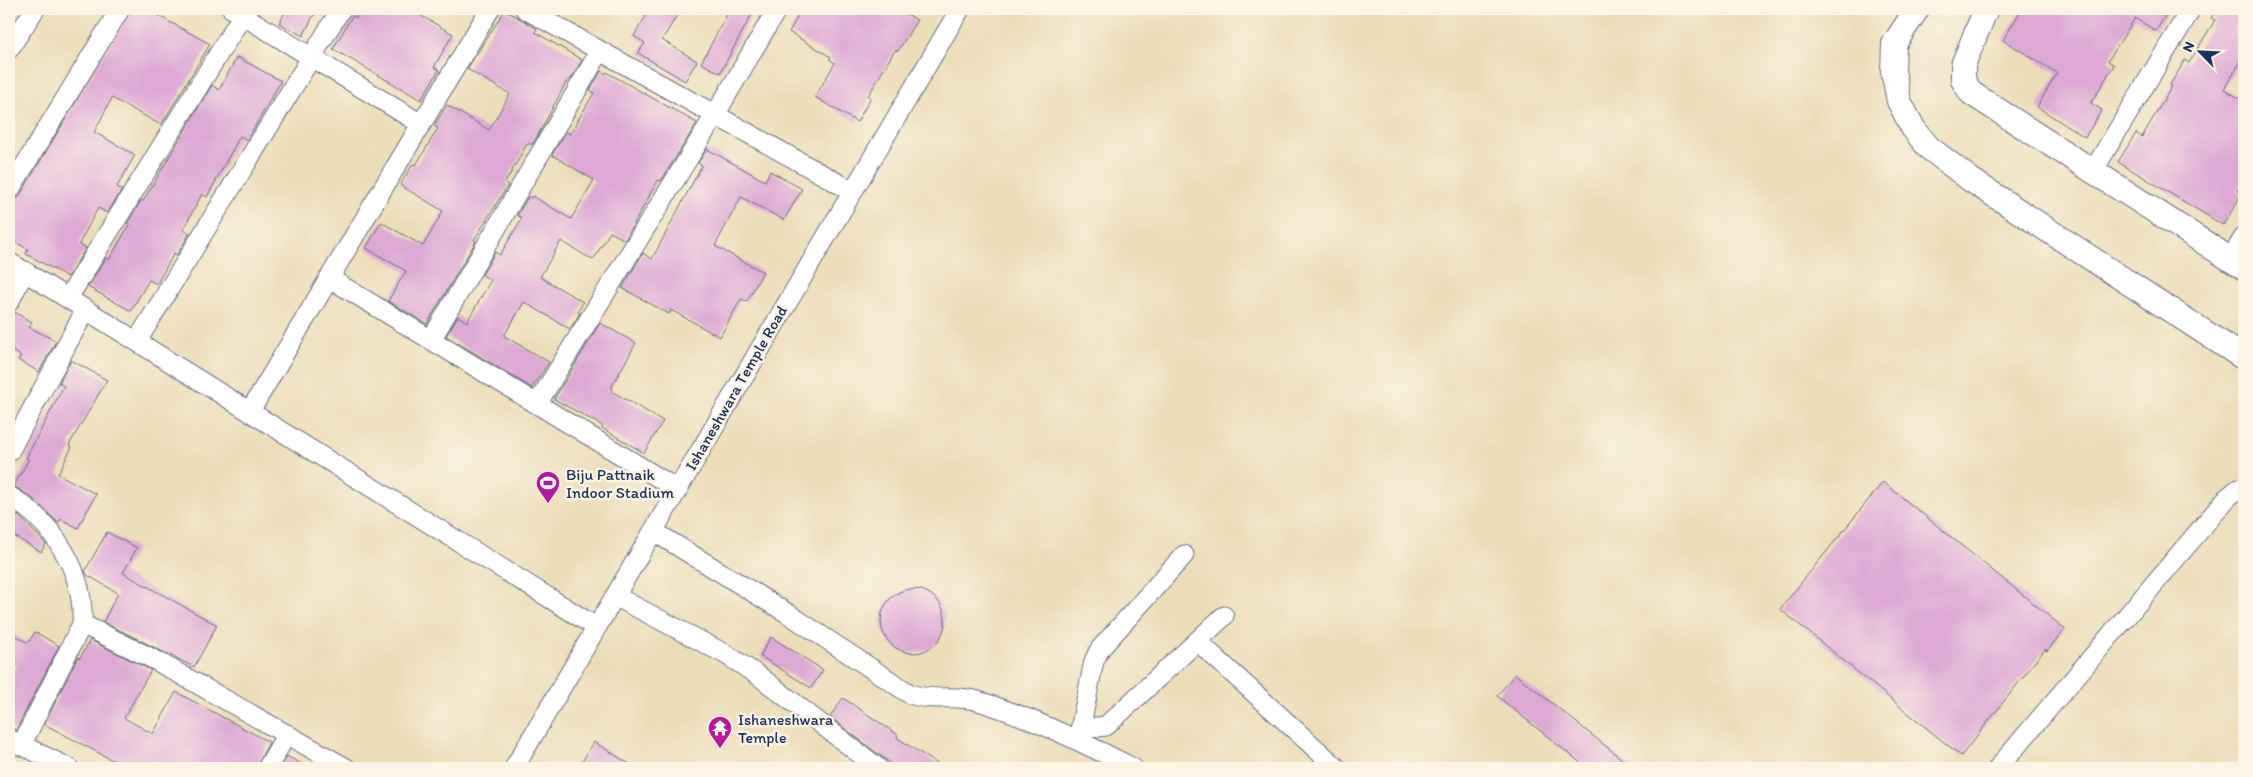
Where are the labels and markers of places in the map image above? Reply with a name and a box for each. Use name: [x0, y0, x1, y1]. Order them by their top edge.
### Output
place label: Biju Pattnaik Indoor Stadium: [566, 465, 675, 502]
sports icon: Biju Pattnaik Indoor Stadium: [535, 470, 561, 504]
place label: Ishaneshwara Temple: [738, 710, 834, 747]
temple icon: Ishaneshwara Temple: [707, 715, 733, 749]

